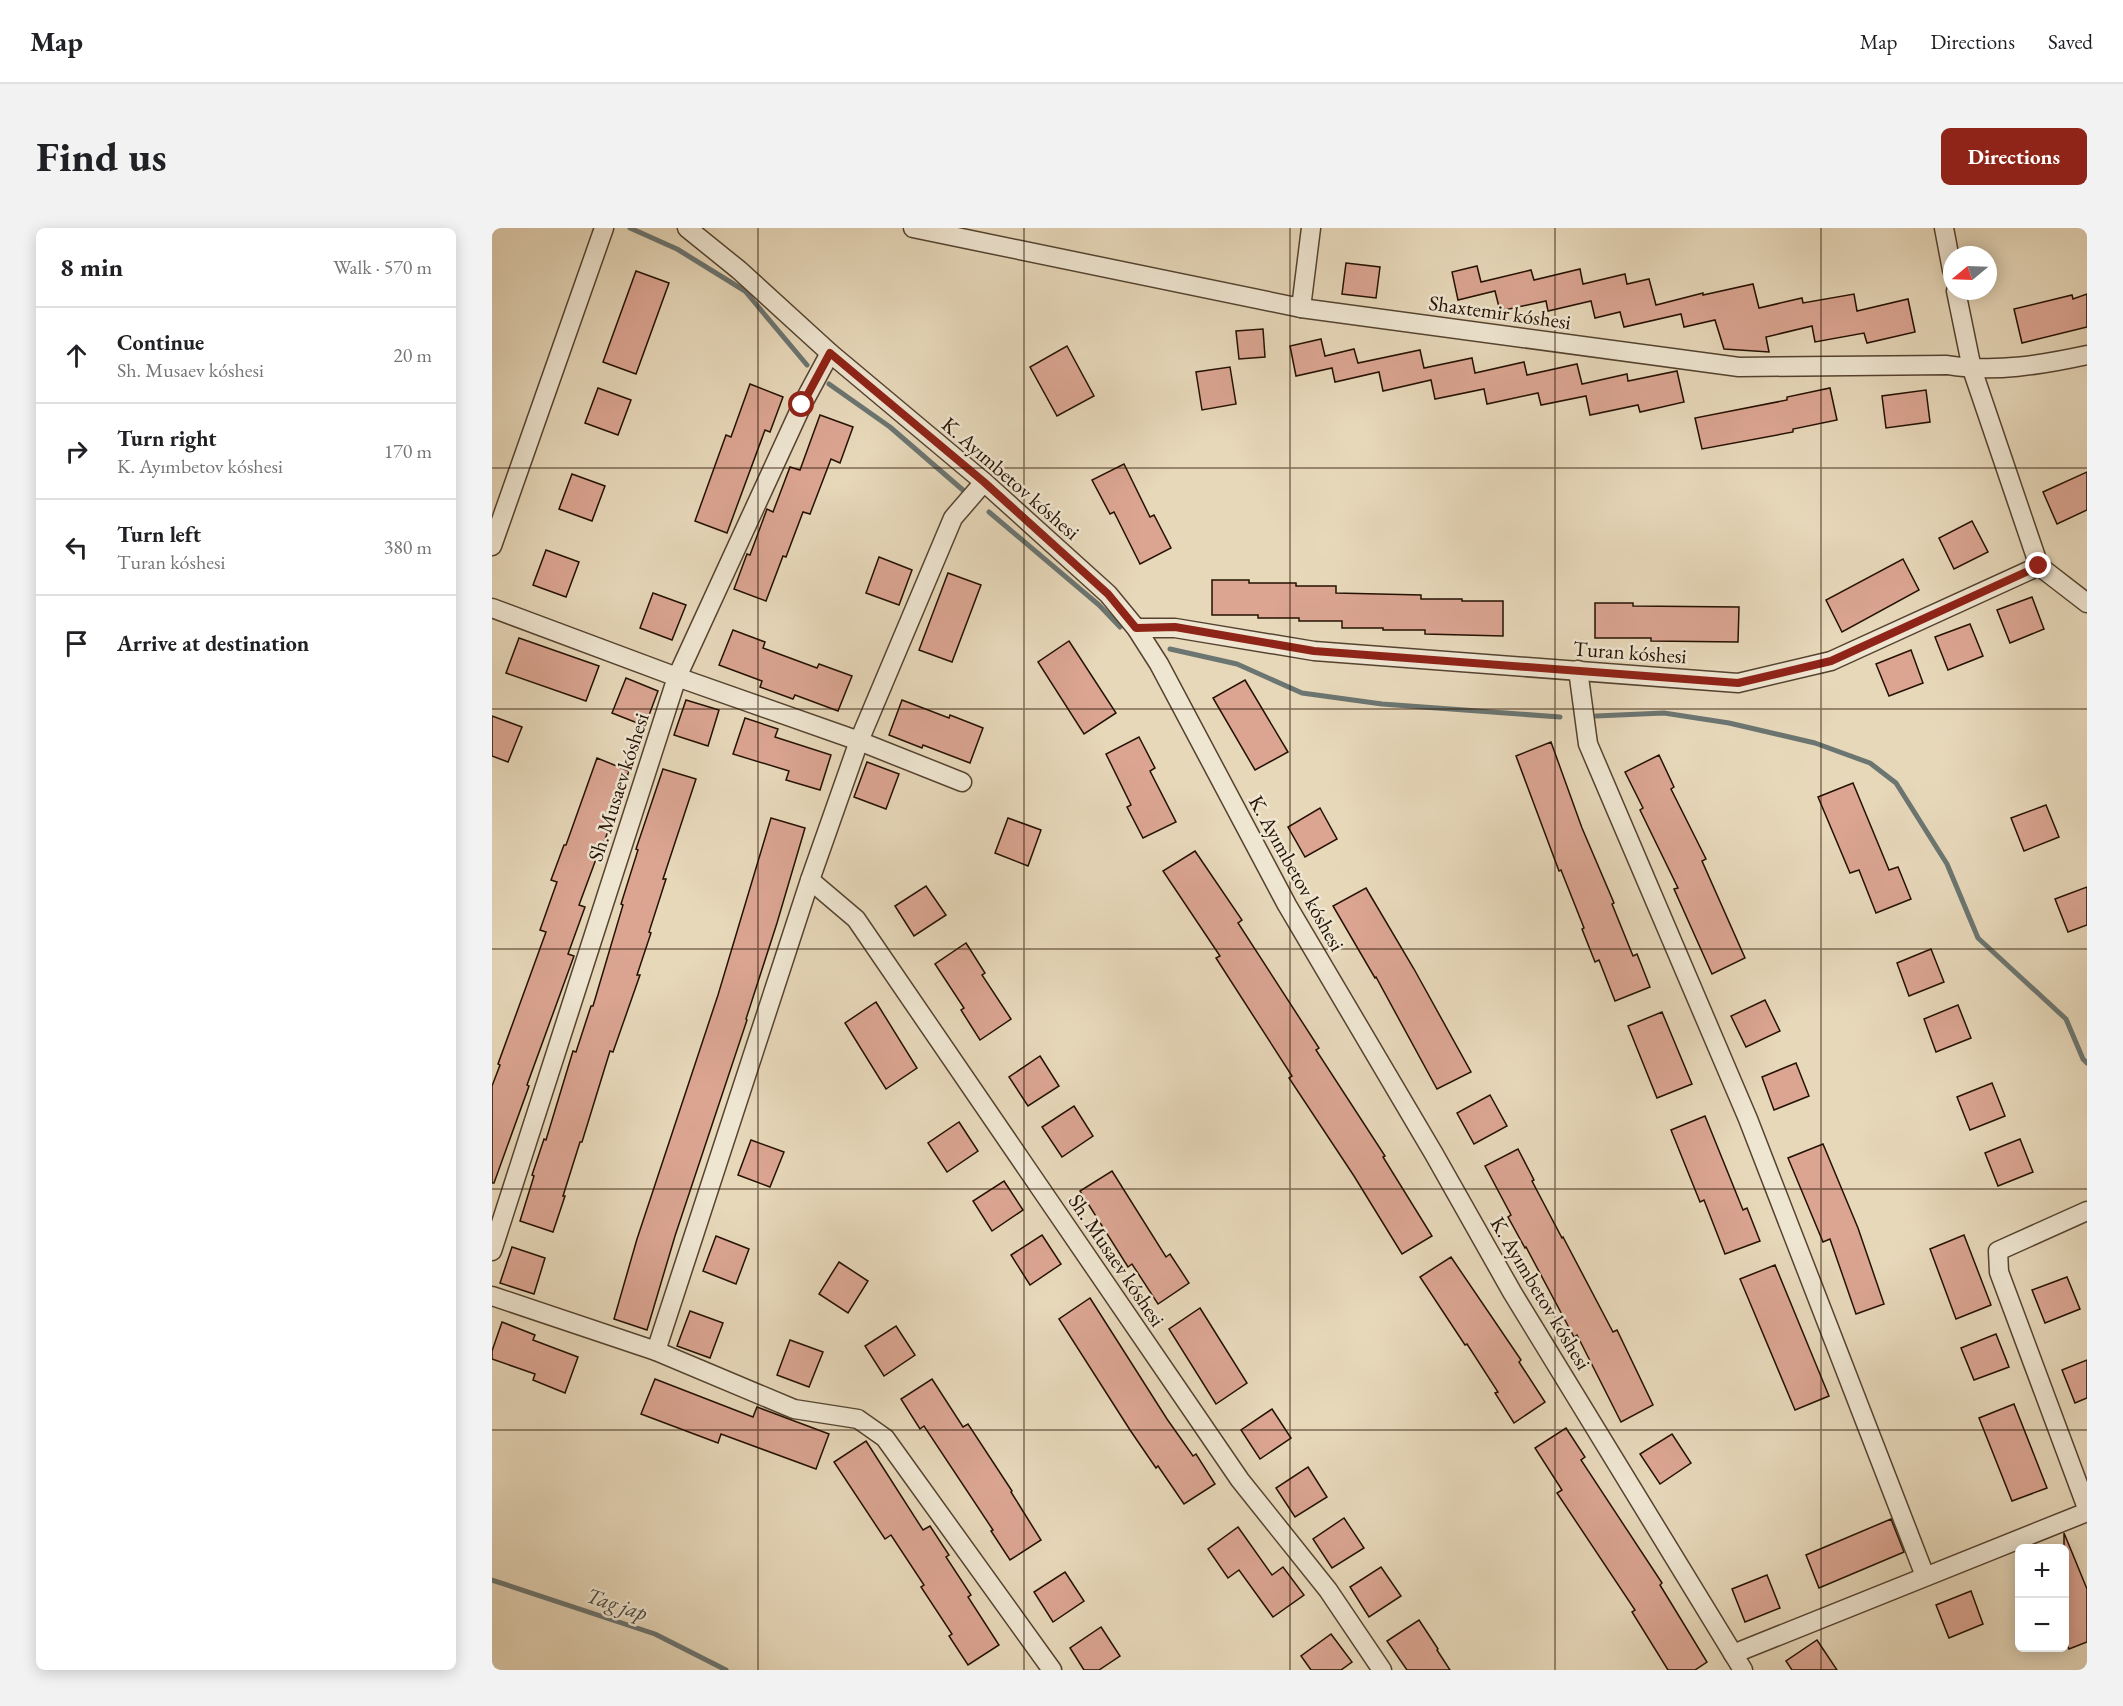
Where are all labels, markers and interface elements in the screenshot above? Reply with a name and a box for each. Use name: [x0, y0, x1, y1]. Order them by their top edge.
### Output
text: Map: [30, 23, 83, 59]
text: Map: [1860, 28, 1897, 55]
text: Directions: [1930, 28, 2015, 55]
text: Saved: [2048, 28, 2093, 55]
button: Directions: [1941, 128, 2087, 185]
text: Find us: [36, 129, 167, 184]
north arrow: [1943, 246, 1997, 300]
text: 8 min: [60, 250, 123, 284]
text: Walk · 570 m: [333, 254, 432, 280]
street label: Shaxtemir kóshesi: [1427, 289, 1573, 335]
text: Continue: [117, 328, 204, 357]
icon: ahead: [60, 339, 93, 372]
text: 20 m: [393, 342, 432, 368]
text: Sh. Musaev kóshesi: [117, 357, 264, 383]
route start: [788, 391, 814, 417]
street label: K. Ayımbetov kóshesi: [936, 411, 1086, 545]
text: Turn right: [117, 424, 216, 453]
icon: right: [60, 435, 93, 468]
text: 170 m: [384, 438, 432, 464]
text: K. Ayımbetov kóshesi: [117, 453, 283, 479]
text: Turn left: [117, 520, 201, 549]
icon: left: [60, 531, 93, 564]
text: 380 m: [384, 534, 432, 560]
text: Turan kóshesi: [117, 549, 225, 575]
route end: [2025, 552, 2051, 578]
icon: arrive: [60, 627, 93, 660]
text: Arrive at destination: [117, 629, 309, 658]
street label: Turan kóshesi: [1572, 635, 1688, 669]
street label: Sh. Musaev kóshesi: [581, 709, 655, 865]
street label: K. Ayımbetov kóshesi: [1243, 790, 1351, 956]
street label: Sh. Musaev kóshesi: [1063, 1188, 1171, 1332]
street label: K. Ayımbetov kóshesi: [1485, 1211, 1597, 1375]
map controls: [2015, 1544, 2069, 1652]
button: +: [2015, 1544, 2069, 1598]
water label: Tag jap: [583, 1581, 651, 1628]
button: −: [2015, 1598, 2069, 1652]

